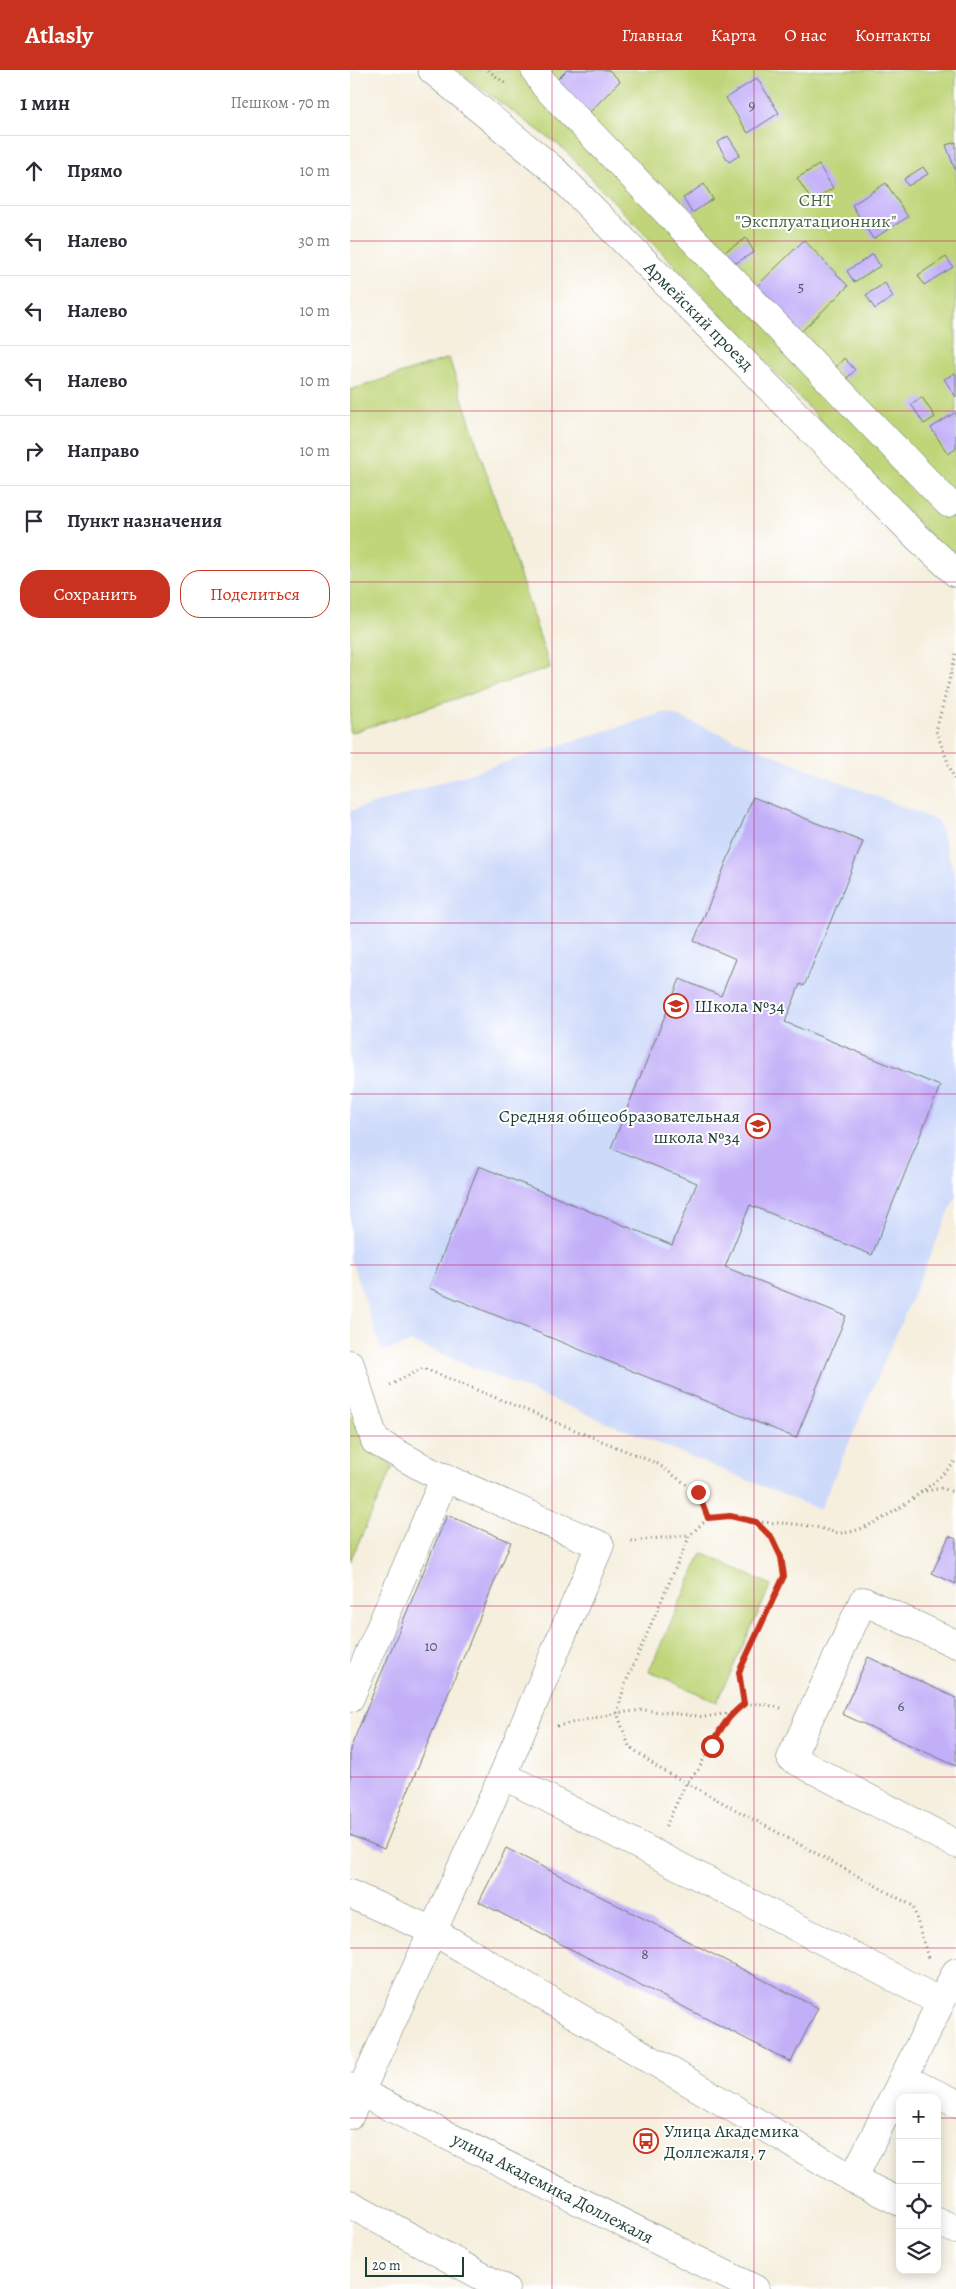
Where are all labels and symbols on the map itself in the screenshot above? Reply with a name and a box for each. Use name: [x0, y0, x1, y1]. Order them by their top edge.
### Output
house number: 9: [749, 95, 756, 115]
park label: СНТ "Эксплуатационник": [735, 188, 897, 233]
street label: Армейский проезд: [638, 255, 759, 376]
house number: 5: [798, 277, 804, 297]
school or university icon: Школа №34: [663, 993, 689, 1019]
place label: Школа №34: [694, 994, 785, 1018]
place label: Средняя общеобразовательная школа №34: [499, 1104, 740, 1149]
school or university icon: Средняя общеобразовательная школа №34: [745, 1113, 771, 1139]
route end: [687, 1481, 710, 1504]
house number: 10: [424, 1636, 438, 1656]
house number: 6: [898, 1696, 905, 1716]
route start: [701, 1735, 724, 1758]
house number: 8: [641, 1944, 649, 1964]
place label: Улица Академика Доллежаля, 7: [664, 2119, 800, 2164]
street label: улица Академика Доллежаля: [447, 2126, 658, 2249]
bus stop icon: Улица Академика Доллежаля, 7: [633, 2128, 659, 2154]
scale bar: [365, 2254, 464, 2277]

